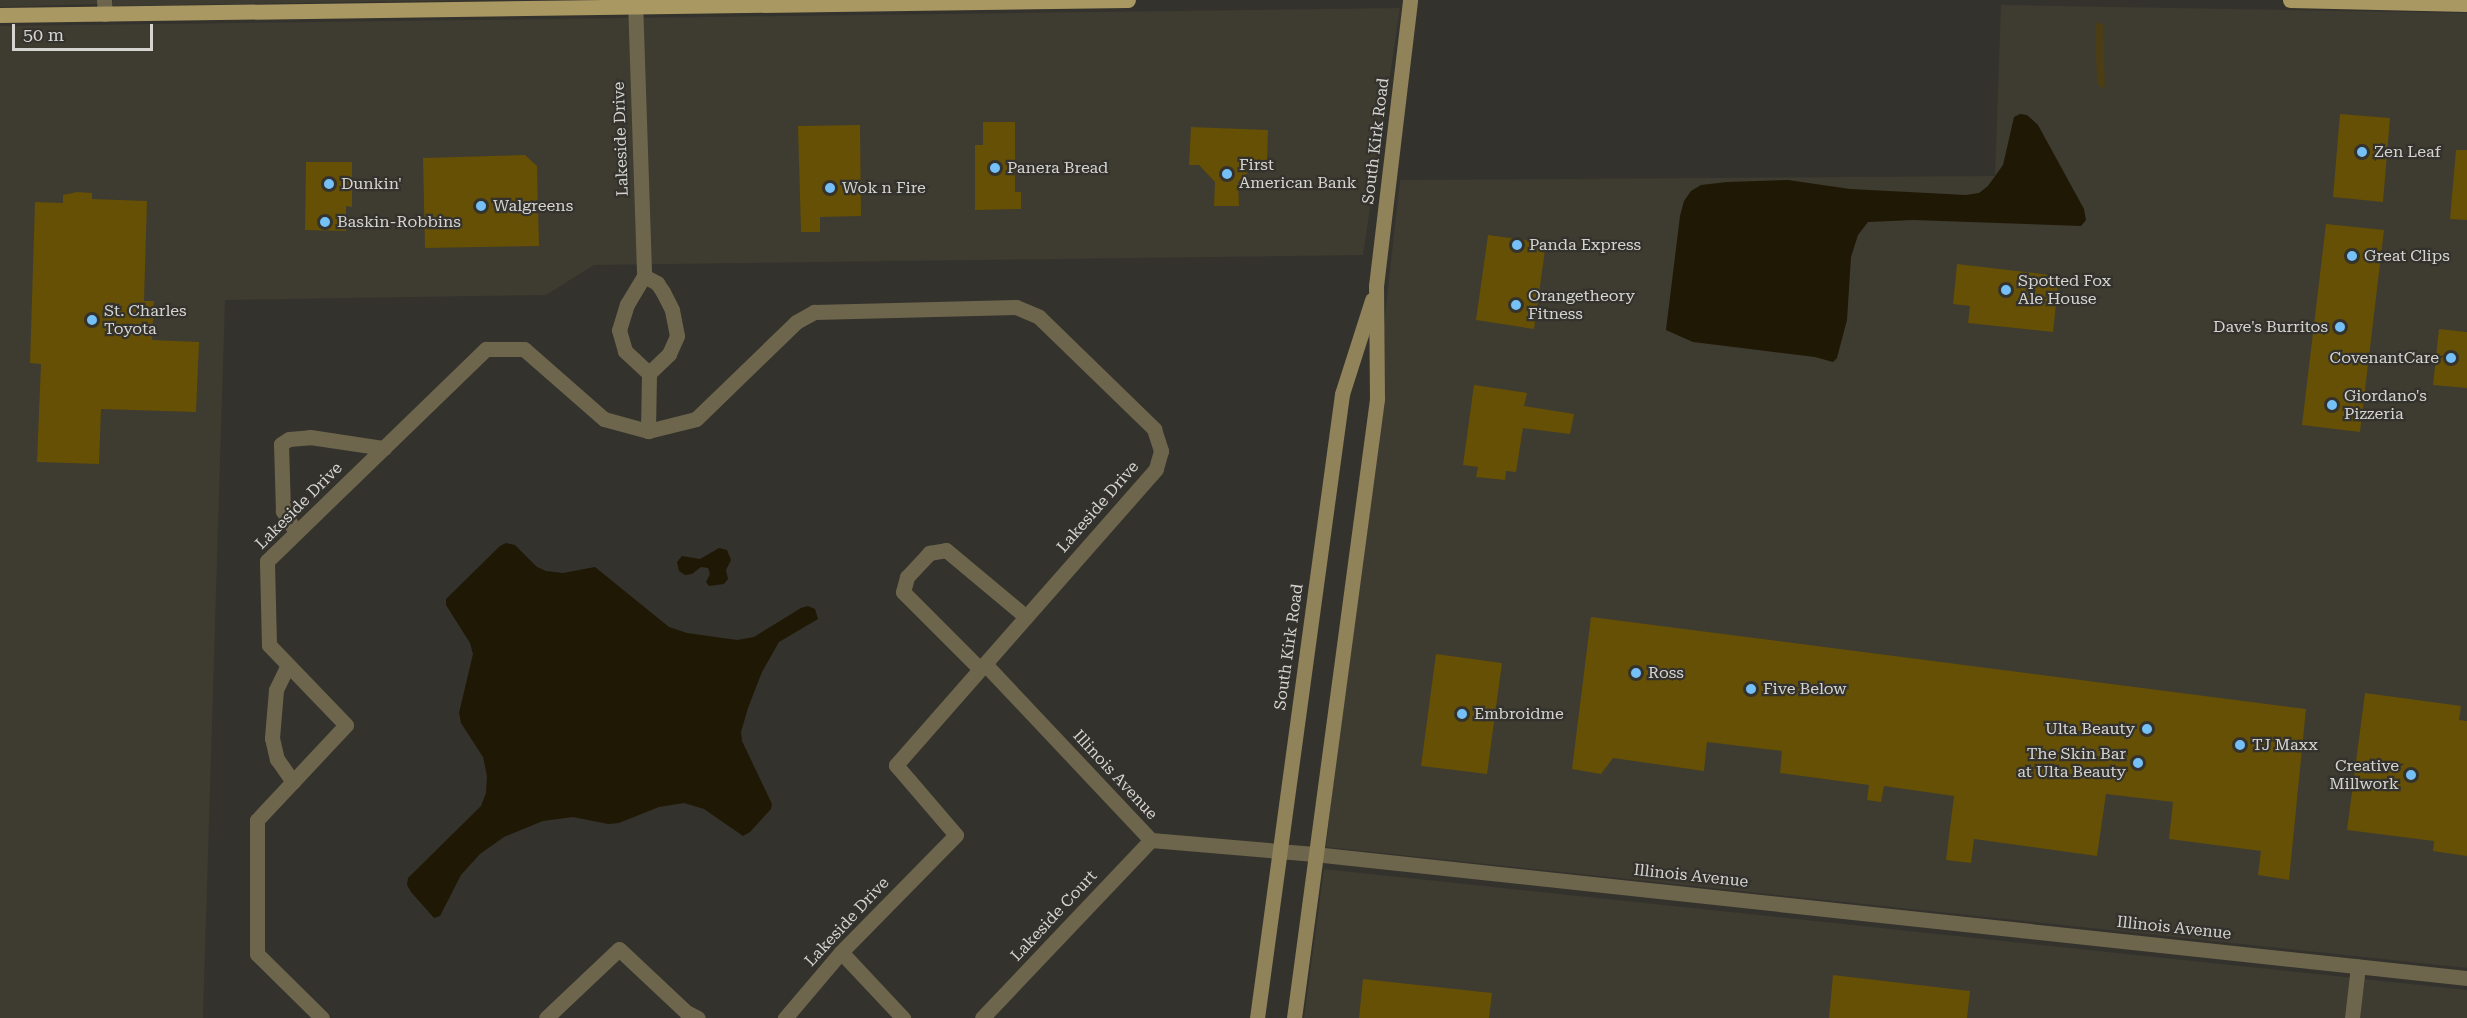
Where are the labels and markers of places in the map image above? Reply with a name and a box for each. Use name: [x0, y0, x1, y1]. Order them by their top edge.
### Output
place label: Zen Leaf: [2374, 142, 2441, 162]
marker: Zen Leaf: [2355, 145, 2369, 159]
place label: First American Bank: [1239, 155, 1357, 193]
place label: Panera Bread: [1007, 158, 1108, 178]
marker: Panera Bread: [988, 161, 1002, 175]
marker: First American Bank: [1220, 167, 1234, 181]
place label: Dunkin': [341, 174, 402, 194]
marker: Dunkin': [322, 177, 336, 191]
place label: Wok n Fire: [842, 178, 926, 198]
marker: Wok n Fire: [823, 181, 837, 195]
place label: Walgreens: [493, 196, 573, 216]
marker: Walgreens: [474, 199, 488, 213]
place label: Baskin-Robbins: [337, 212, 461, 232]
marker: Baskin-Robbins: [318, 215, 332, 229]
place label: Panda Express: [1529, 235, 1641, 255]
marker: Panda Express: [1510, 238, 1524, 252]
place label: Great Clips: [2364, 246, 2450, 266]
marker: Great Clips: [2345, 249, 2359, 263]
place label: Spotted Fox Ale House: [2018, 271, 2111, 309]
marker: Spotted Fox Ale House: [1999, 283, 2013, 297]
place label: Orangetheory Fitness: [1528, 286, 1635, 324]
marker: Orangetheory Fitness: [1509, 298, 1523, 312]
place label: St. Charles Toyota: [104, 301, 187, 339]
marker: St. Charles Toyota: [85, 313, 99, 327]
place label: Dave's Burritos: [2213, 317, 2328, 337]
marker: Dave's Burritos: [2333, 320, 2347, 334]
place label: CovenantCare: [2330, 348, 2439, 368]
marker: CovenantCare: [2444, 351, 2458, 365]
place label: Giordano's Pizzeria: [2344, 386, 2427, 424]
marker: Giordano's Pizzeria: [2325, 398, 2339, 412]
place label: Ross: [1648, 663, 1684, 683]
marker: Ross: [1629, 666, 1643, 680]
place label: Five Below: [1763, 679, 1847, 699]
marker: Five Below: [1744, 682, 1758, 696]
place label: Embroidme: [1474, 704, 1564, 724]
marker: Embroidme: [1455, 707, 1469, 721]
place label: Ulta Beauty: [2045, 719, 2135, 739]
marker: Ulta Beauty: [2140, 722, 2154, 736]
place label: TJ Maxx: [2252, 735, 2318, 755]
marker: TJ Maxx: [2233, 738, 2247, 752]
place label: The Skin Bar at Ulta Beauty: [2017, 744, 2126, 782]
marker: The Skin Bar at Ulta Beauty: [2131, 756, 2145, 770]
place label: Creative Millwork: [2329, 756, 2399, 794]
marker: Creative Millwork: [2404, 768, 2418, 782]

